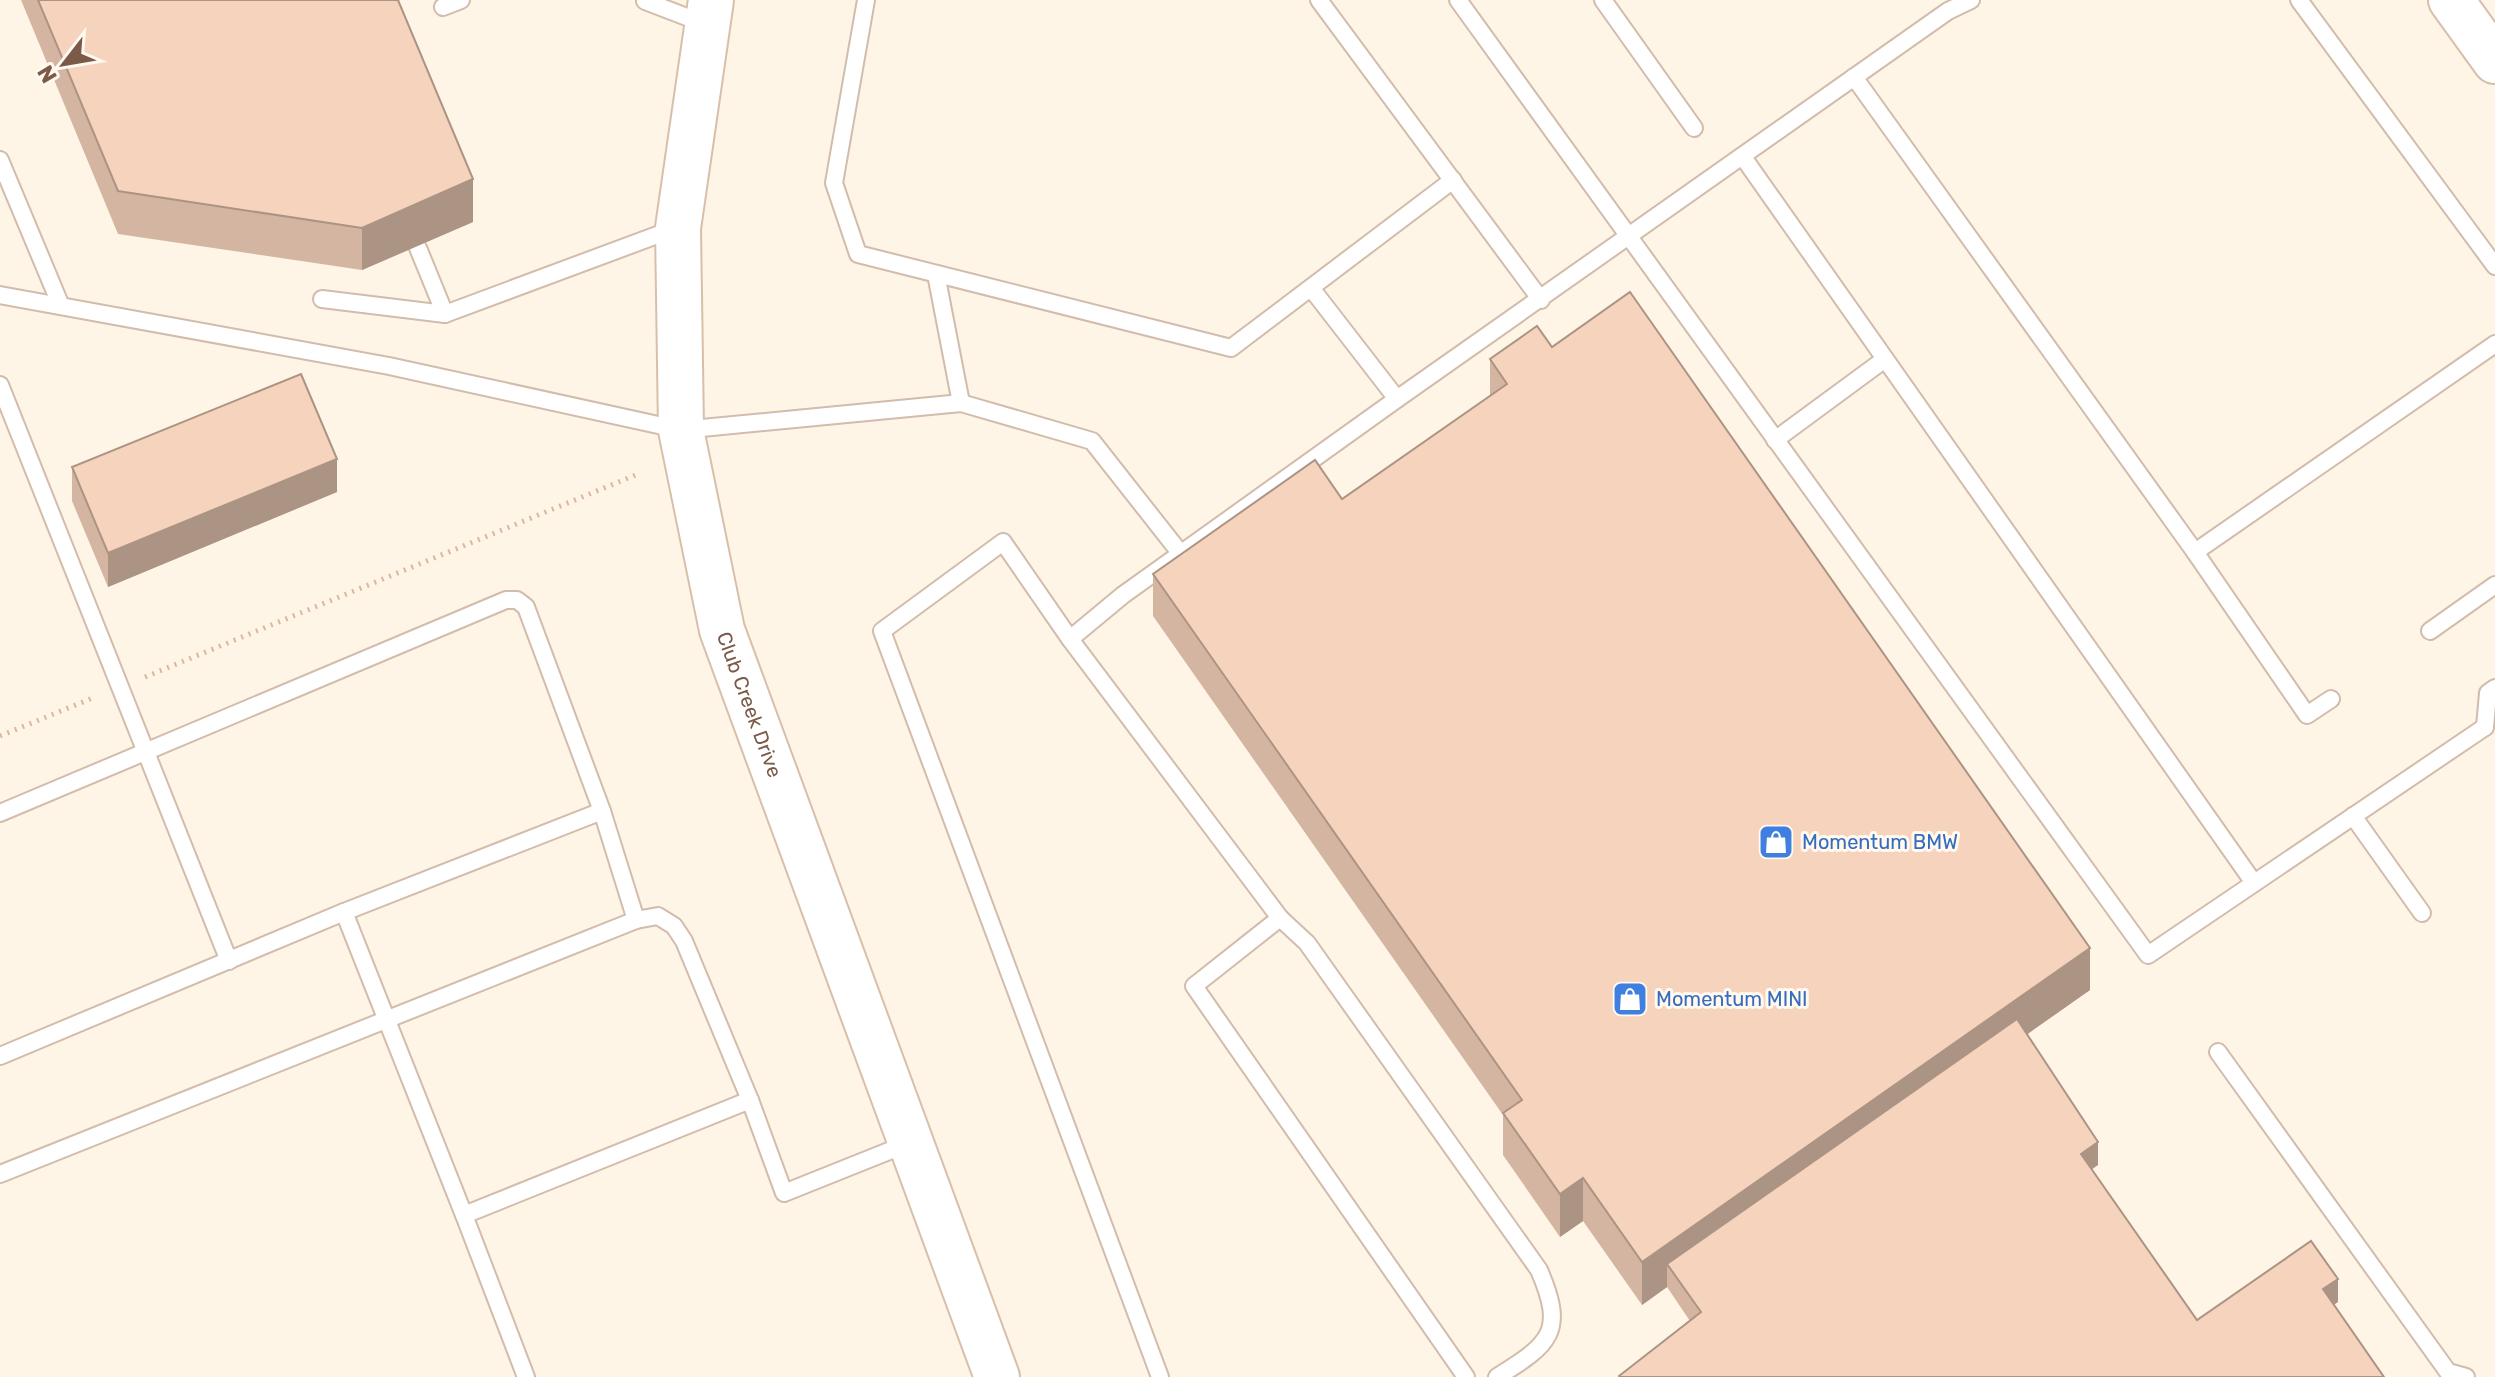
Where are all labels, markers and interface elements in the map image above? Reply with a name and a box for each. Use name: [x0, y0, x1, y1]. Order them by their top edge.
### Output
north arrow: [24, 24, 104, 104]
text: N: [32, 60, 63, 88]
street label: Club Creek Drive: [712, 628, 787, 781]
shop icon: Momentum BMW: [1757, 823, 1795, 861]
place label: Momentum BMW: [1802, 830, 1958, 854]
shop icon: Momentum MINI: [1611, 980, 1649, 1018]
place label: Momentum MINI: [1656, 987, 1808, 1011]

